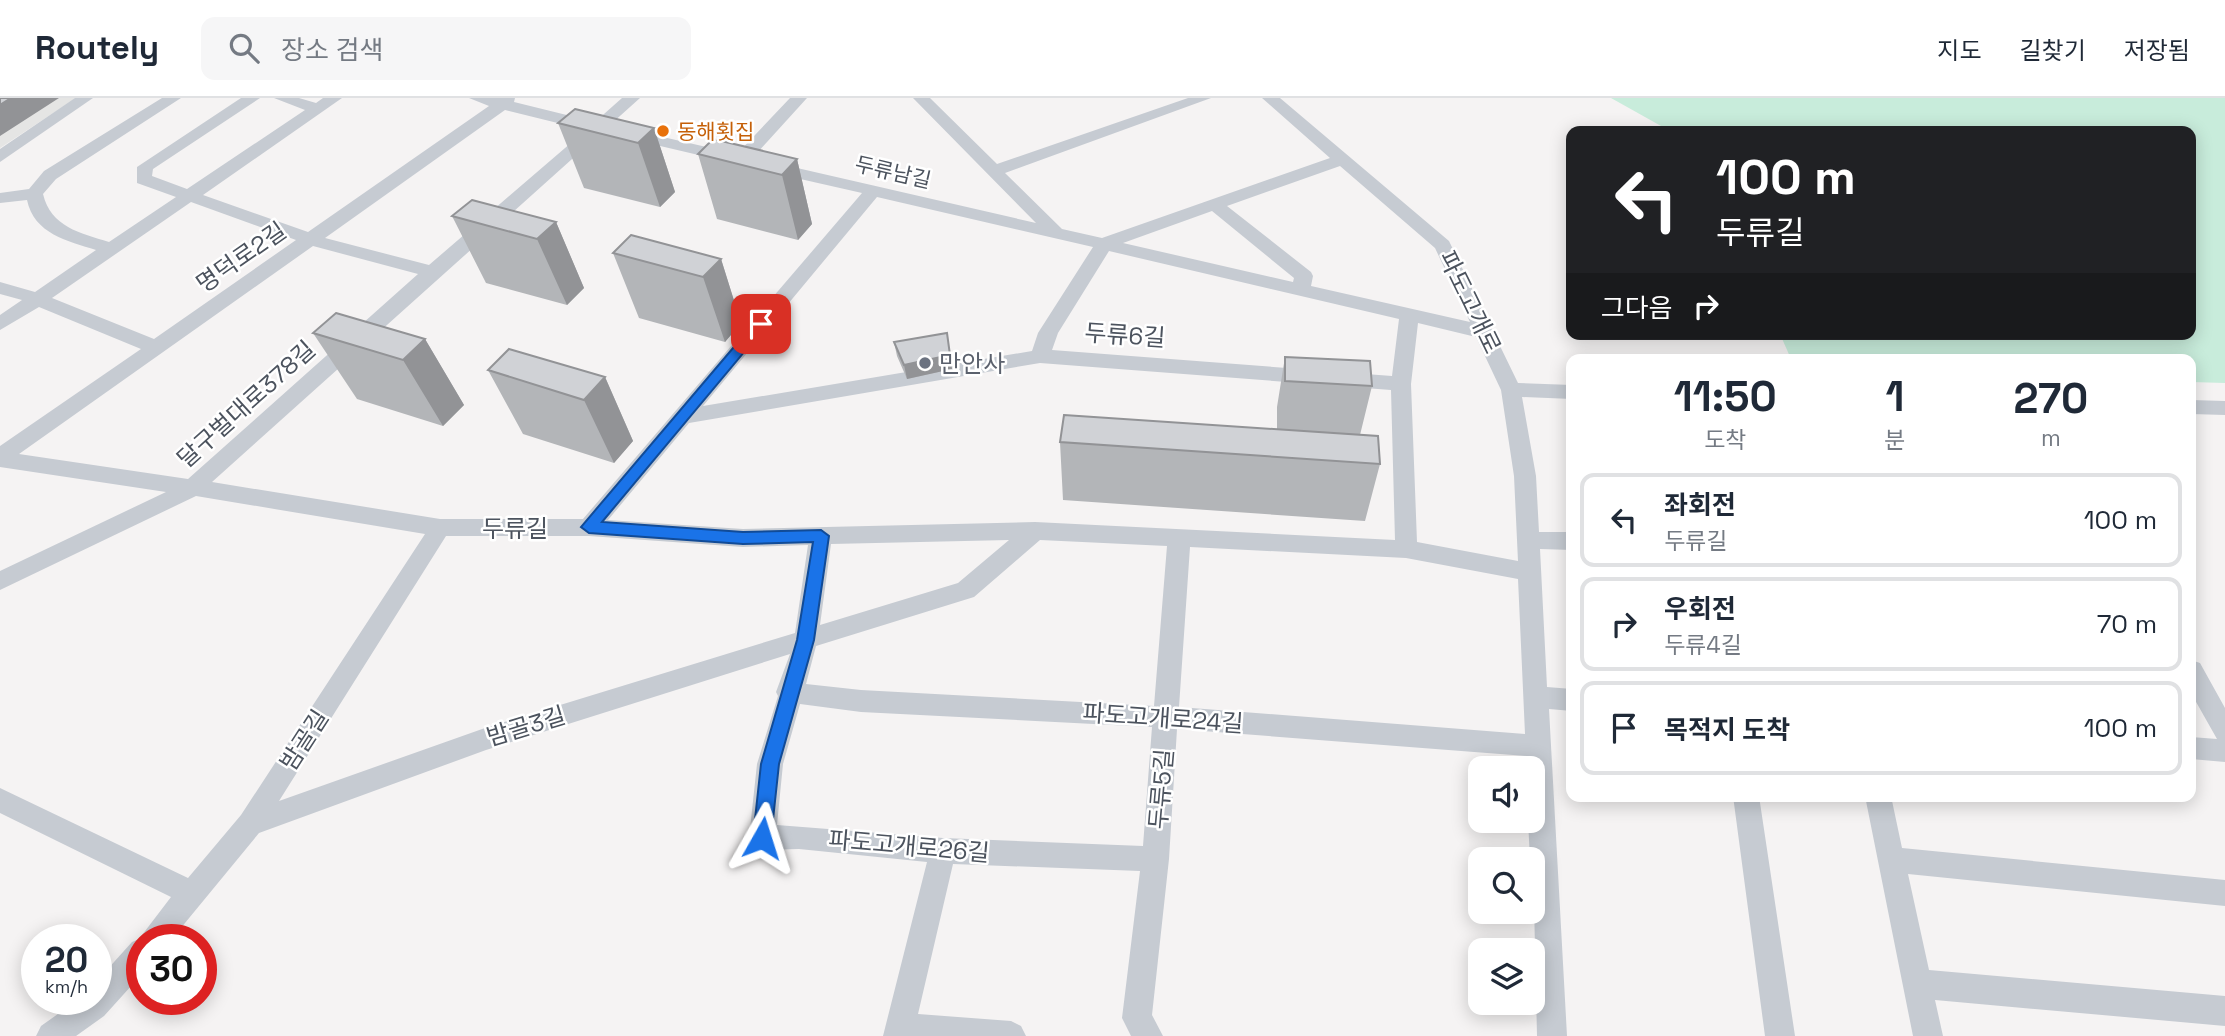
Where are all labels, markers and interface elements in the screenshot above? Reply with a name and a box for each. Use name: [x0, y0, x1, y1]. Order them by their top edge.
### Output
search box: [201, 17, 691, 80]
text: Routely: [35, 27, 159, 69]
icon: search: [225, 29, 263, 67]
text: 장소 검색: [281, 33, 383, 67]
text: 지도: [1937, 35, 1982, 66]
text: 길찾기: [2020, 35, 2086, 66]
text: 저장됨: [2124, 35, 2190, 66]
place label: 동해횟집: [677, 118, 754, 145]
marker: 동해횟집: [655, 123, 671, 139]
text: 100 m: [1716, 146, 1856, 208]
street label: 두류남길: [852, 150, 934, 194]
icon: left: [1601, 154, 1692, 245]
text: 두류길: [1716, 213, 1804, 253]
street label: 명덕로2길: [190, 215, 292, 299]
street label: 파도고개로: [1432, 246, 1508, 358]
icon: right: [1687, 287, 1725, 325]
text: 그다음: [1601, 291, 1673, 325]
pin: [731, 294, 791, 354]
icon: arrive: [742, 305, 780, 343]
street label: 두류6길: [1084, 317, 1166, 353]
street label: 달구벌대로378길: [170, 334, 322, 474]
place label: 만안사: [939, 348, 1005, 379]
marker: 만안사: [917, 355, 933, 371]
text: 11:50: [1674, 370, 1777, 423]
text: 1: [1886, 370, 1905, 423]
text: 270: [2013, 372, 2088, 425]
text: m: [2041, 423, 2061, 453]
text: 도착: [1704, 425, 1746, 455]
text: 분: [1884, 425, 1906, 455]
text: 좌회전: [1664, 488, 1736, 522]
icon: left: [1605, 501, 1643, 539]
text: 100 m: [2084, 503, 2157, 537]
street label: 두류길: [482, 513, 548, 544]
text: 두류길: [1664, 526, 1727, 556]
text: 우회전: [1664, 592, 1736, 626]
icon: right: [1605, 605, 1643, 643]
text: 70 m: [2097, 607, 2157, 641]
text: 두류4길: [1664, 630, 1742, 660]
street label: 파도고개로24길: [1081, 697, 1245, 739]
street label: 밤골3길: [483, 699, 569, 753]
street label: 밤골길: [273, 704, 335, 776]
icon: arrive: [1605, 709, 1643, 747]
text: 100 m: [2084, 711, 2157, 745]
text: 목적지 도착: [1664, 713, 1790, 747]
street label: 두류5길: [1142, 747, 1180, 831]
map controls: [1468, 756, 1545, 1015]
button: sound: [1468, 756, 1545, 833]
position arrow: [725, 801, 799, 875]
street label: 파도고개로26길: [827, 824, 991, 868]
button: search: [1468, 847, 1545, 924]
speed limit sign: 30: [126, 924, 217, 1015]
text: 20: [45, 938, 88, 982]
button: layers: [1468, 938, 1545, 1015]
text: km/h: [45, 975, 88, 998]

